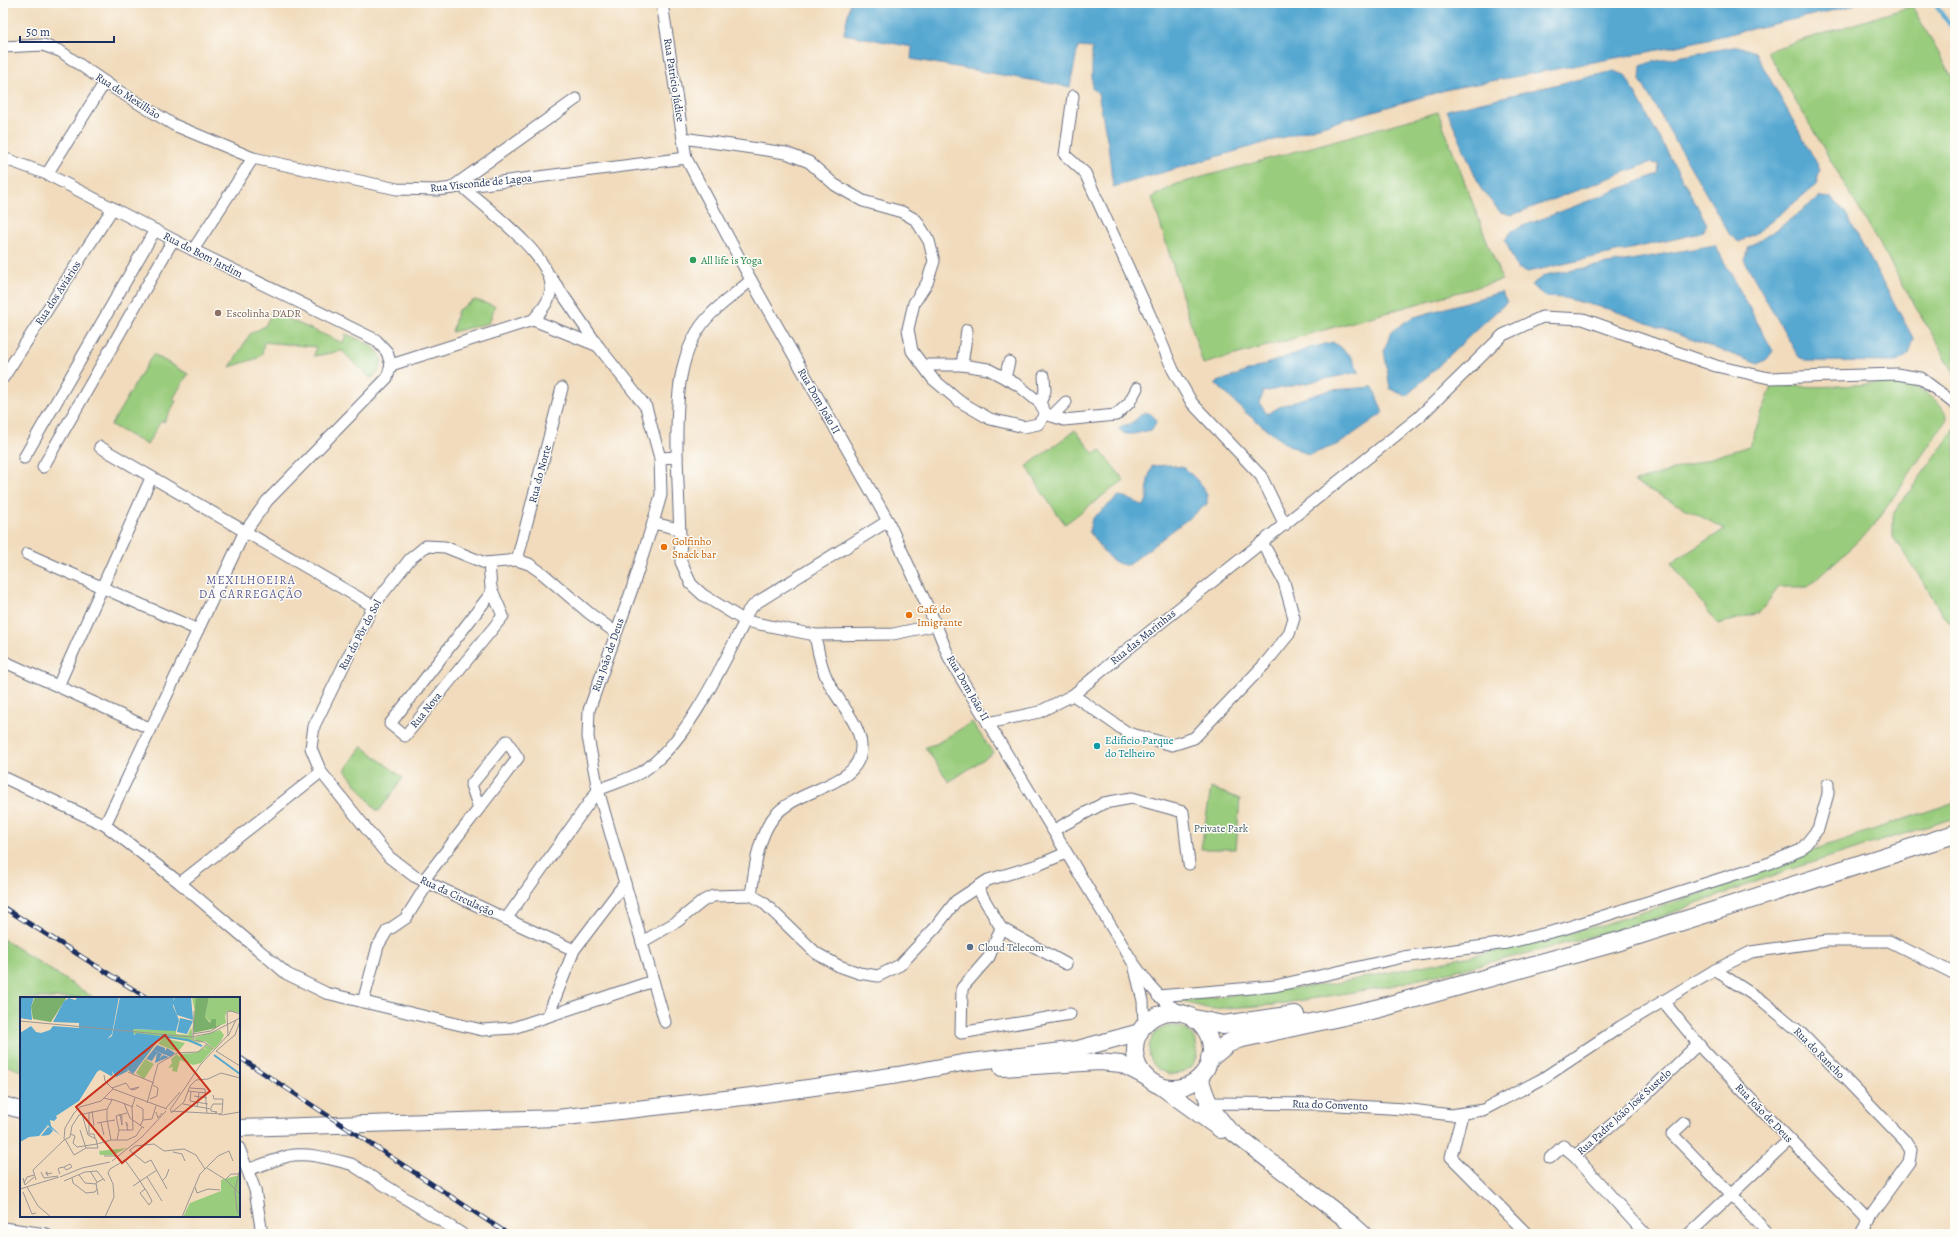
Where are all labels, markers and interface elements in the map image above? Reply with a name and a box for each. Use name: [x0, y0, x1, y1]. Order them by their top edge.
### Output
scale bar: [20, 18, 114, 44]
text: 50 m: [26, 24, 50, 40]
street label: Rua Patrício Júdice: [660, 37, 688, 123]
street label: Rua do Mexilhão: [93, 69, 164, 123]
street label: Rua Visconde de Lagoa: [429, 170, 534, 196]
street label: Rua do Bom Jardim: [161, 229, 245, 281]
place label: All life is Yoga: [700, 253, 763, 268]
marker: All life is Yoga: [688, 255, 698, 265]
street label: Rua dos Aviários: [32, 258, 84, 328]
place label: Escolinha D'ADR: [226, 306, 301, 321]
marker: Escolinha D'ADR: [213, 308, 223, 318]
street label: Rua Dom João II: [794, 365, 844, 437]
street label: Rua do Norte: [525, 443, 555, 505]
place label: Golfinho Snack bar: [672, 534, 716, 562]
marker: Golfinho Snack bar: [659, 542, 669, 552]
district label: MEXILHOEIRA DA CARREGAÇÃO: [199, 572, 303, 602]
street label: Rua do Pôr do Sol: [335, 597, 385, 673]
place label: Café do Imigrante: [917, 602, 963, 630]
street label: Rua das Marinhas: [1107, 606, 1179, 668]
marker: Café do Imigrante: [904, 610, 914, 620]
street label: Rua João de Deus: [588, 616, 628, 694]
street label: Rua Dom João II: [943, 652, 993, 724]
street label: Rua Nova: [407, 688, 446, 731]
place label: Edificio Parque do Telheiro: [1105, 733, 1174, 761]
marker: Edificio Parque do Telheiro: [1092, 741, 1102, 751]
park label: Private Park: [1194, 821, 1249, 836]
street label: Rua da Circulação: [417, 872, 497, 920]
place label: Cloud Telecom: [978, 940, 1044, 955]
marker: Cloud Telecom: [965, 942, 975, 952]
inset map: [20, 997, 240, 1217]
street label: Rua do Rancho: [1790, 1024, 1848, 1082]
street label: Rua Padre João José Sustelo: [1574, 1065, 1675, 1158]
street label: Rua João de Deus: [1732, 1080, 1796, 1146]
street label: Rua do Convento: [1292, 1096, 1369, 1114]

